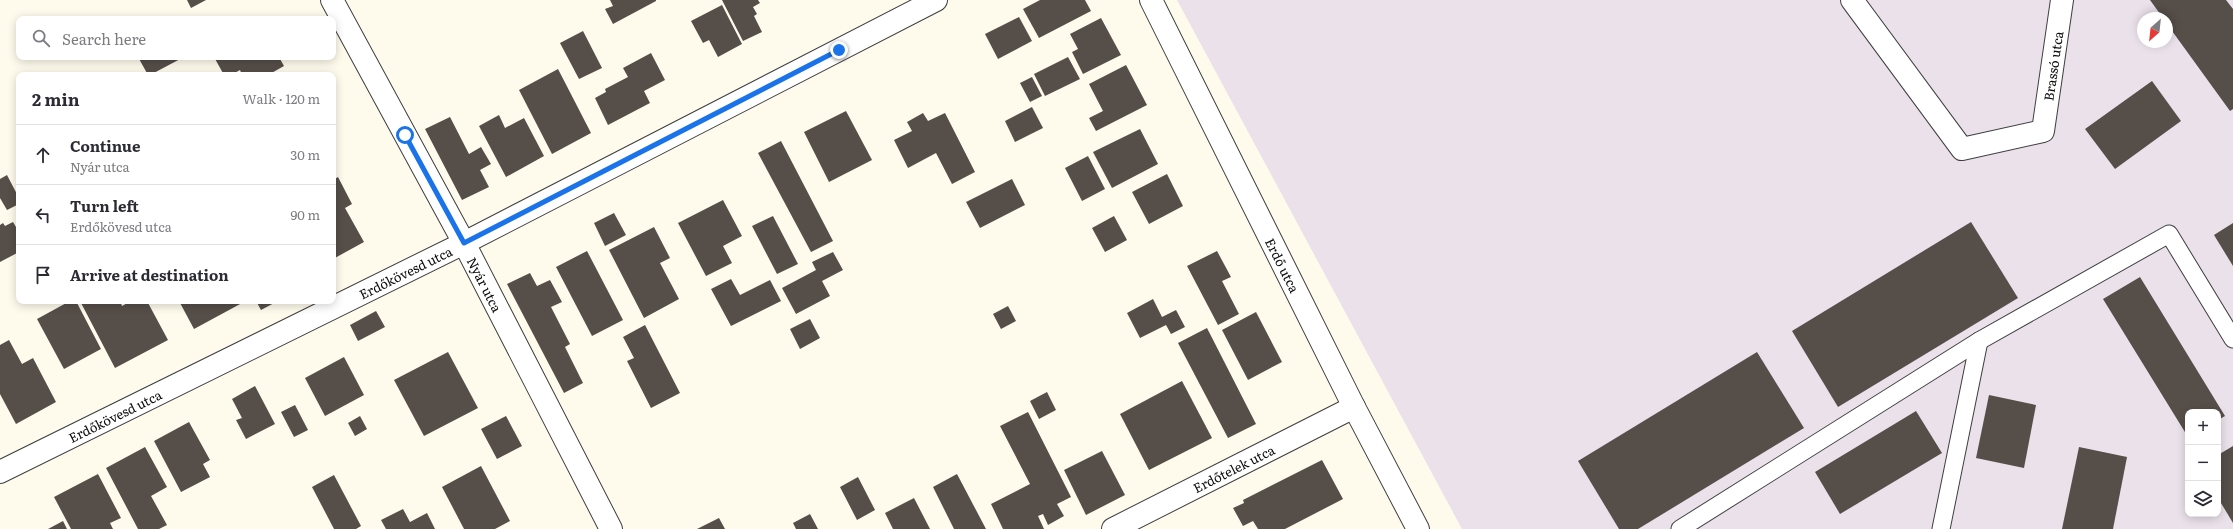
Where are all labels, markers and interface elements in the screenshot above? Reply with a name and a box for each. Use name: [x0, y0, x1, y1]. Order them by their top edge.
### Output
north arrow: [2137, 12, 2173, 48]
search box: [16, 16, 336, 60]
icon: search: [30, 27, 52, 49]
text: Search here: [62, 27, 146, 50]
street label: Brassó utca: [2038, 30, 2067, 102]
route end: [830, 41, 848, 59]
text: 2 min: [32, 86, 80, 111]
text: Walk · 120 m: [243, 89, 320, 108]
route start: [396, 126, 414, 144]
text: Continue: [70, 134, 140, 157]
icon: ahead: [32, 144, 54, 166]
text: 30 m: [290, 145, 320, 164]
text: Nyár utca: [70, 157, 130, 176]
text: Turn left: [70, 194, 139, 217]
icon: left: [32, 204, 54, 226]
text: 90 m: [290, 205, 320, 224]
text: Erdőkövesd utca: [70, 217, 172, 236]
street label: Erdő utca: [1261, 234, 1305, 295]
street label: Erdőkövesd utca: [355, 241, 455, 303]
street label: Nyár utca: [463, 253, 507, 315]
text: Arrive at destination: [70, 263, 229, 286]
icon: arrive: [32, 264, 54, 286]
street label: Erdőkövesd utca: [65, 384, 165, 446]
map controls: [2185, 409, 2221, 517]
button: +: [2185, 409, 2221, 445]
street label: Erdőtelek utca: [1189, 439, 1278, 497]
button: −: [2185, 445, 2221, 481]
button: layers: [2185, 481, 2221, 517]

